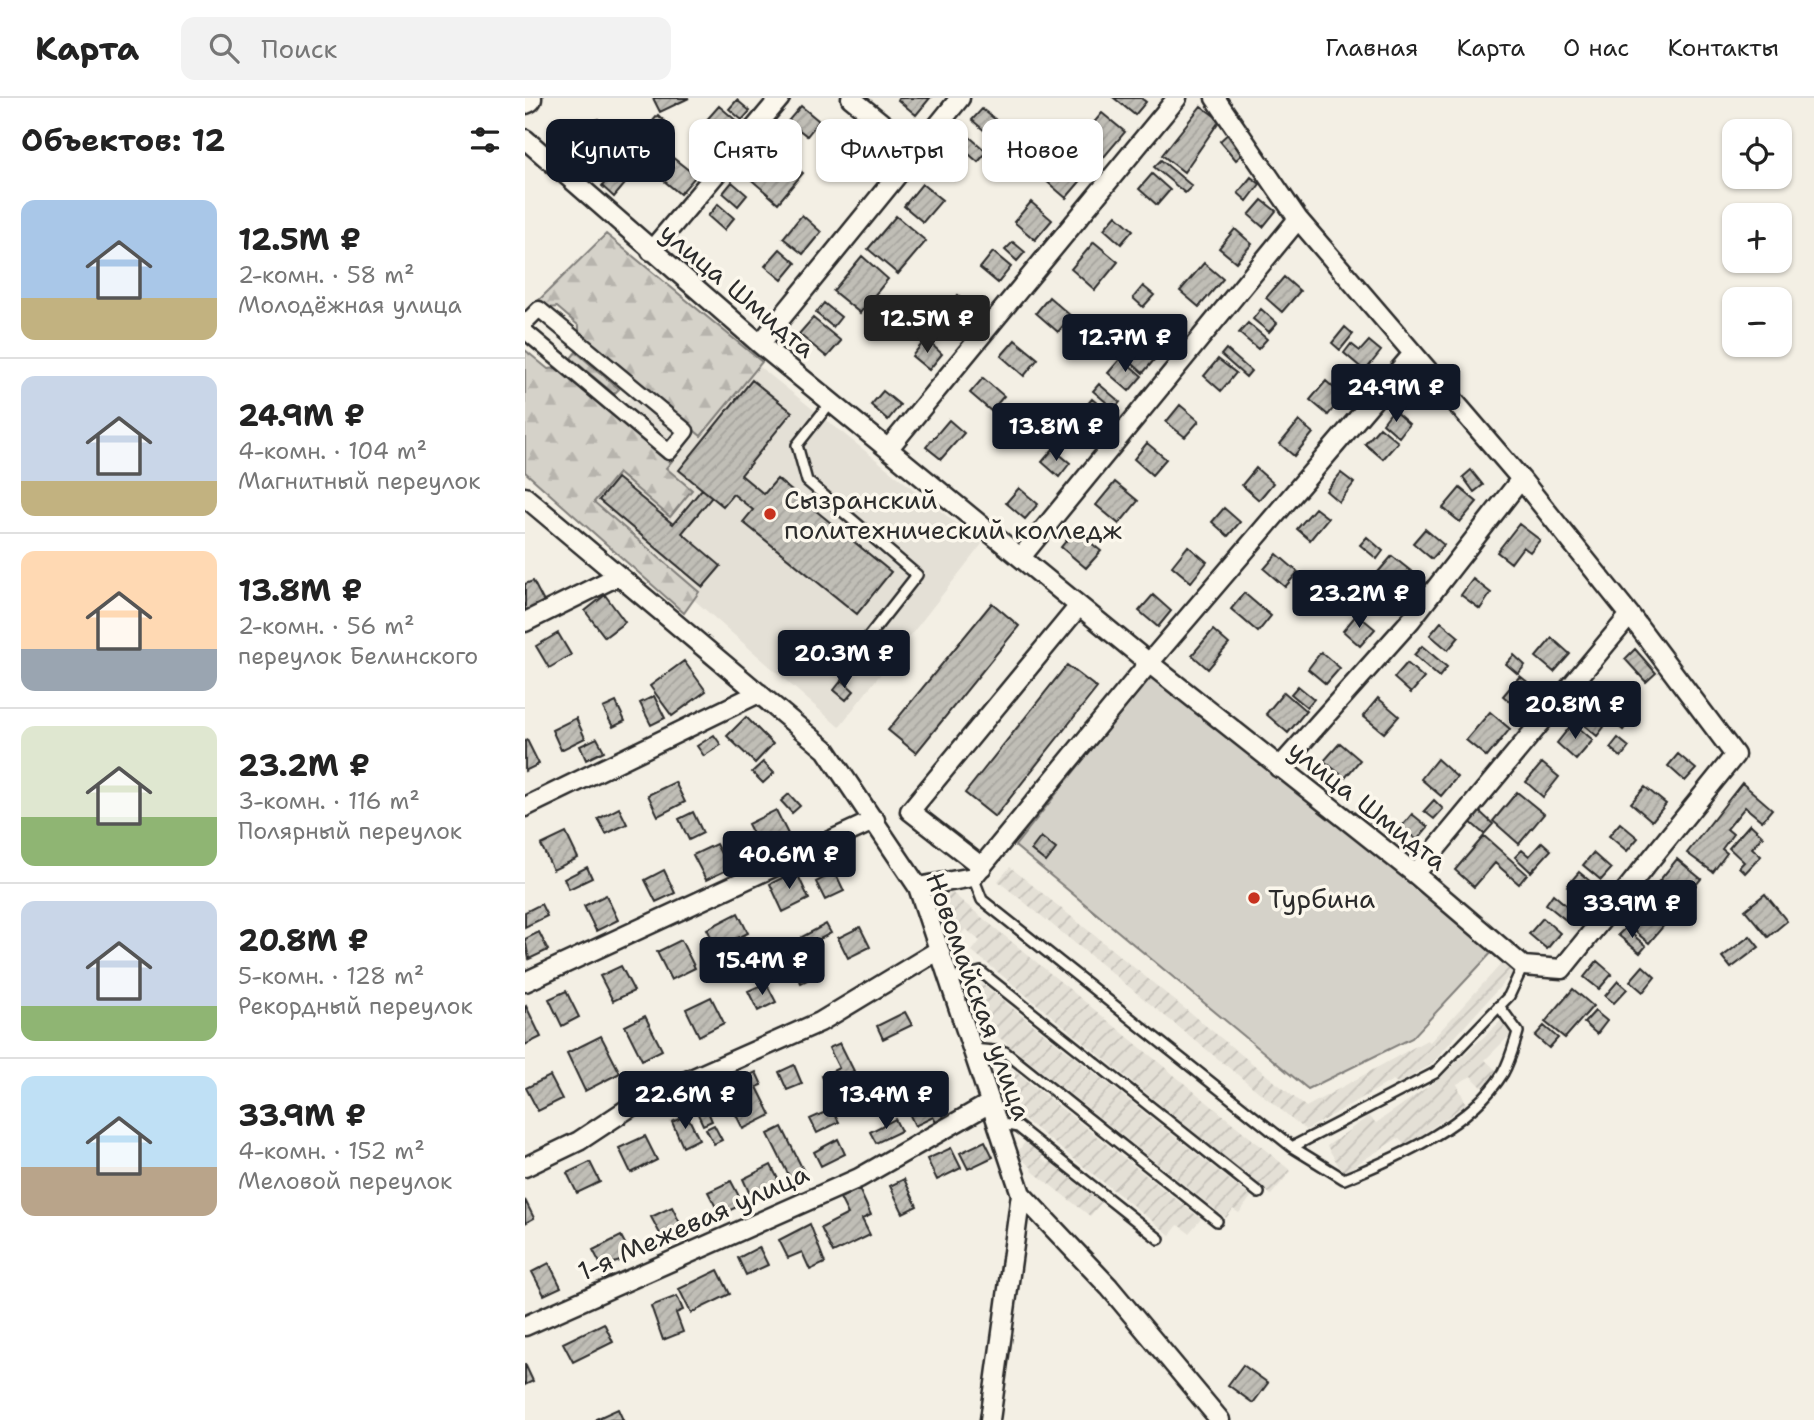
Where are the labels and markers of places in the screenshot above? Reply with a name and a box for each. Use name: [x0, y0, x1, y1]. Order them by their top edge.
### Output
pin: 12.5M ₽: [862, 296, 992, 355]
pin: 12.7M ₽: [1060, 314, 1190, 374]
pin: 24.9M ₽: [1331, 364, 1461, 424]
pin: 13.8M ₽: [991, 404, 1121, 463]
place label: Сызранский политехнический колледж: [784, 482, 1123, 547]
marker: Сызранский политехнический колледж: [762, 506, 778, 522]
pin: 23.2M ₽: [1294, 570, 1424, 630]
pin: 20.3M ₽: [779, 630, 909, 690]
pin: 20.8M ₽: [1510, 682, 1640, 741]
pin: 40.6M ₽: [724, 832, 854, 891]
pin: 33.9M ₽: [1567, 880, 1697, 940]
place label: Турбина: [1268, 881, 1375, 916]
marker: Турбина: [1246, 890, 1262, 906]
pin: 15.4M ₽: [697, 937, 827, 997]
pin: 22.6M ₽: [620, 1072, 750, 1131]
pin: 13.4M ₽: [821, 1072, 951, 1131]

